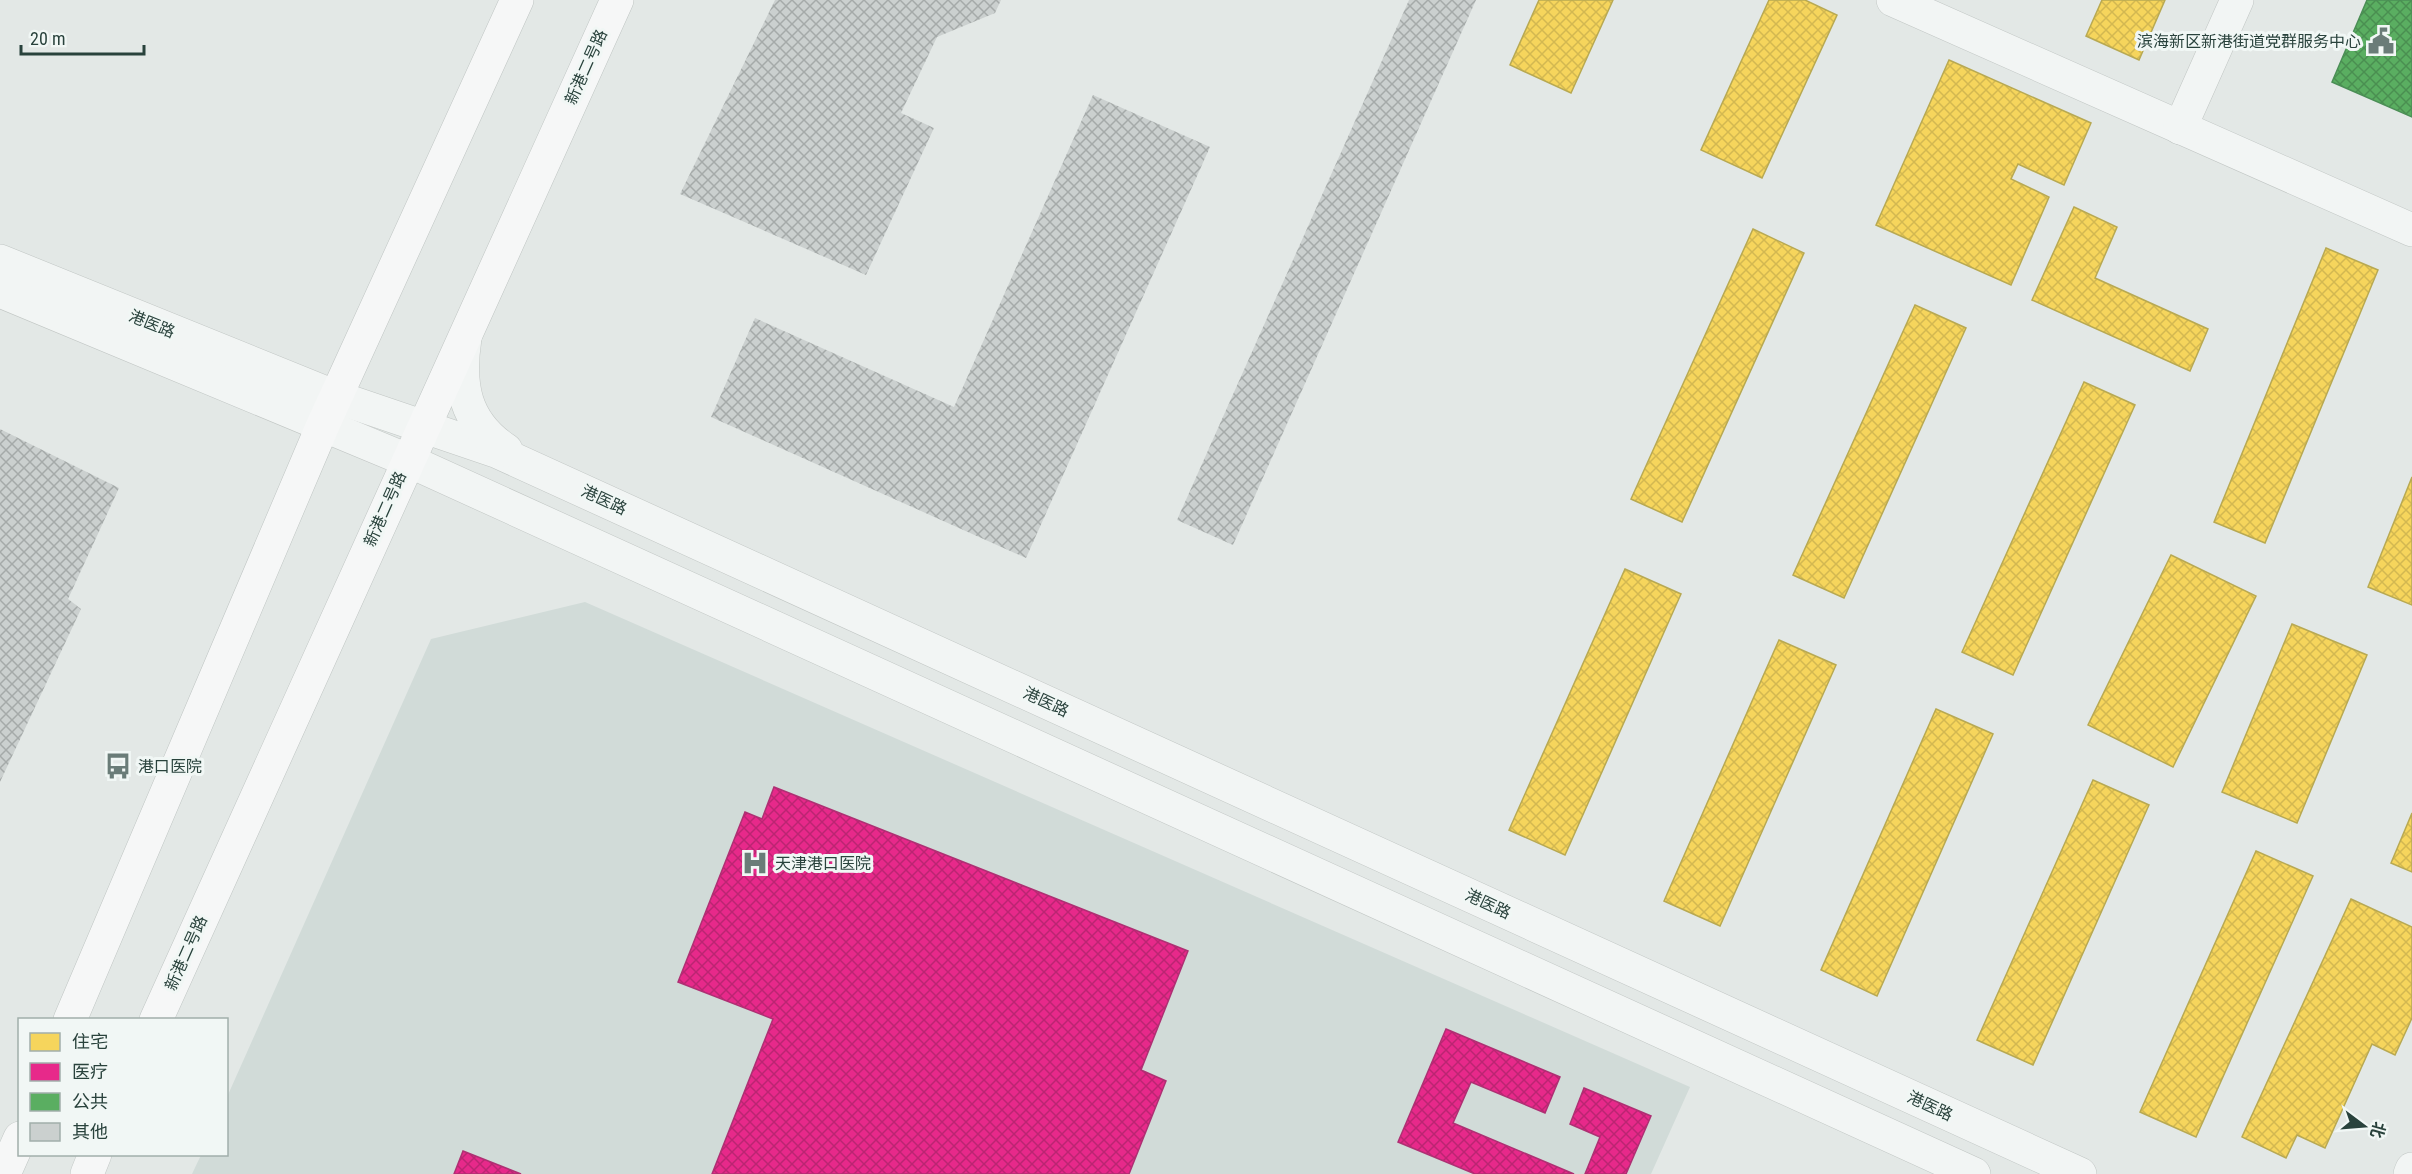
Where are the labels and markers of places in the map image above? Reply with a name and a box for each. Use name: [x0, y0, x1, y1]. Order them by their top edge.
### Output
public building icon: 滨海新区新港街道党群服务中心: [2366, 26, 2396, 56]
place label: 滨海新区新港街道党群服务中心: [2137, 32, 2361, 51]
bus stop icon: 港口医院: [103, 751, 133, 781]
place label: 港口医院: [138, 757, 202, 776]
hospital icon: 天津港口医院: [740, 848, 770, 878]
place label: 天津港口医院: [775, 854, 871, 873]

